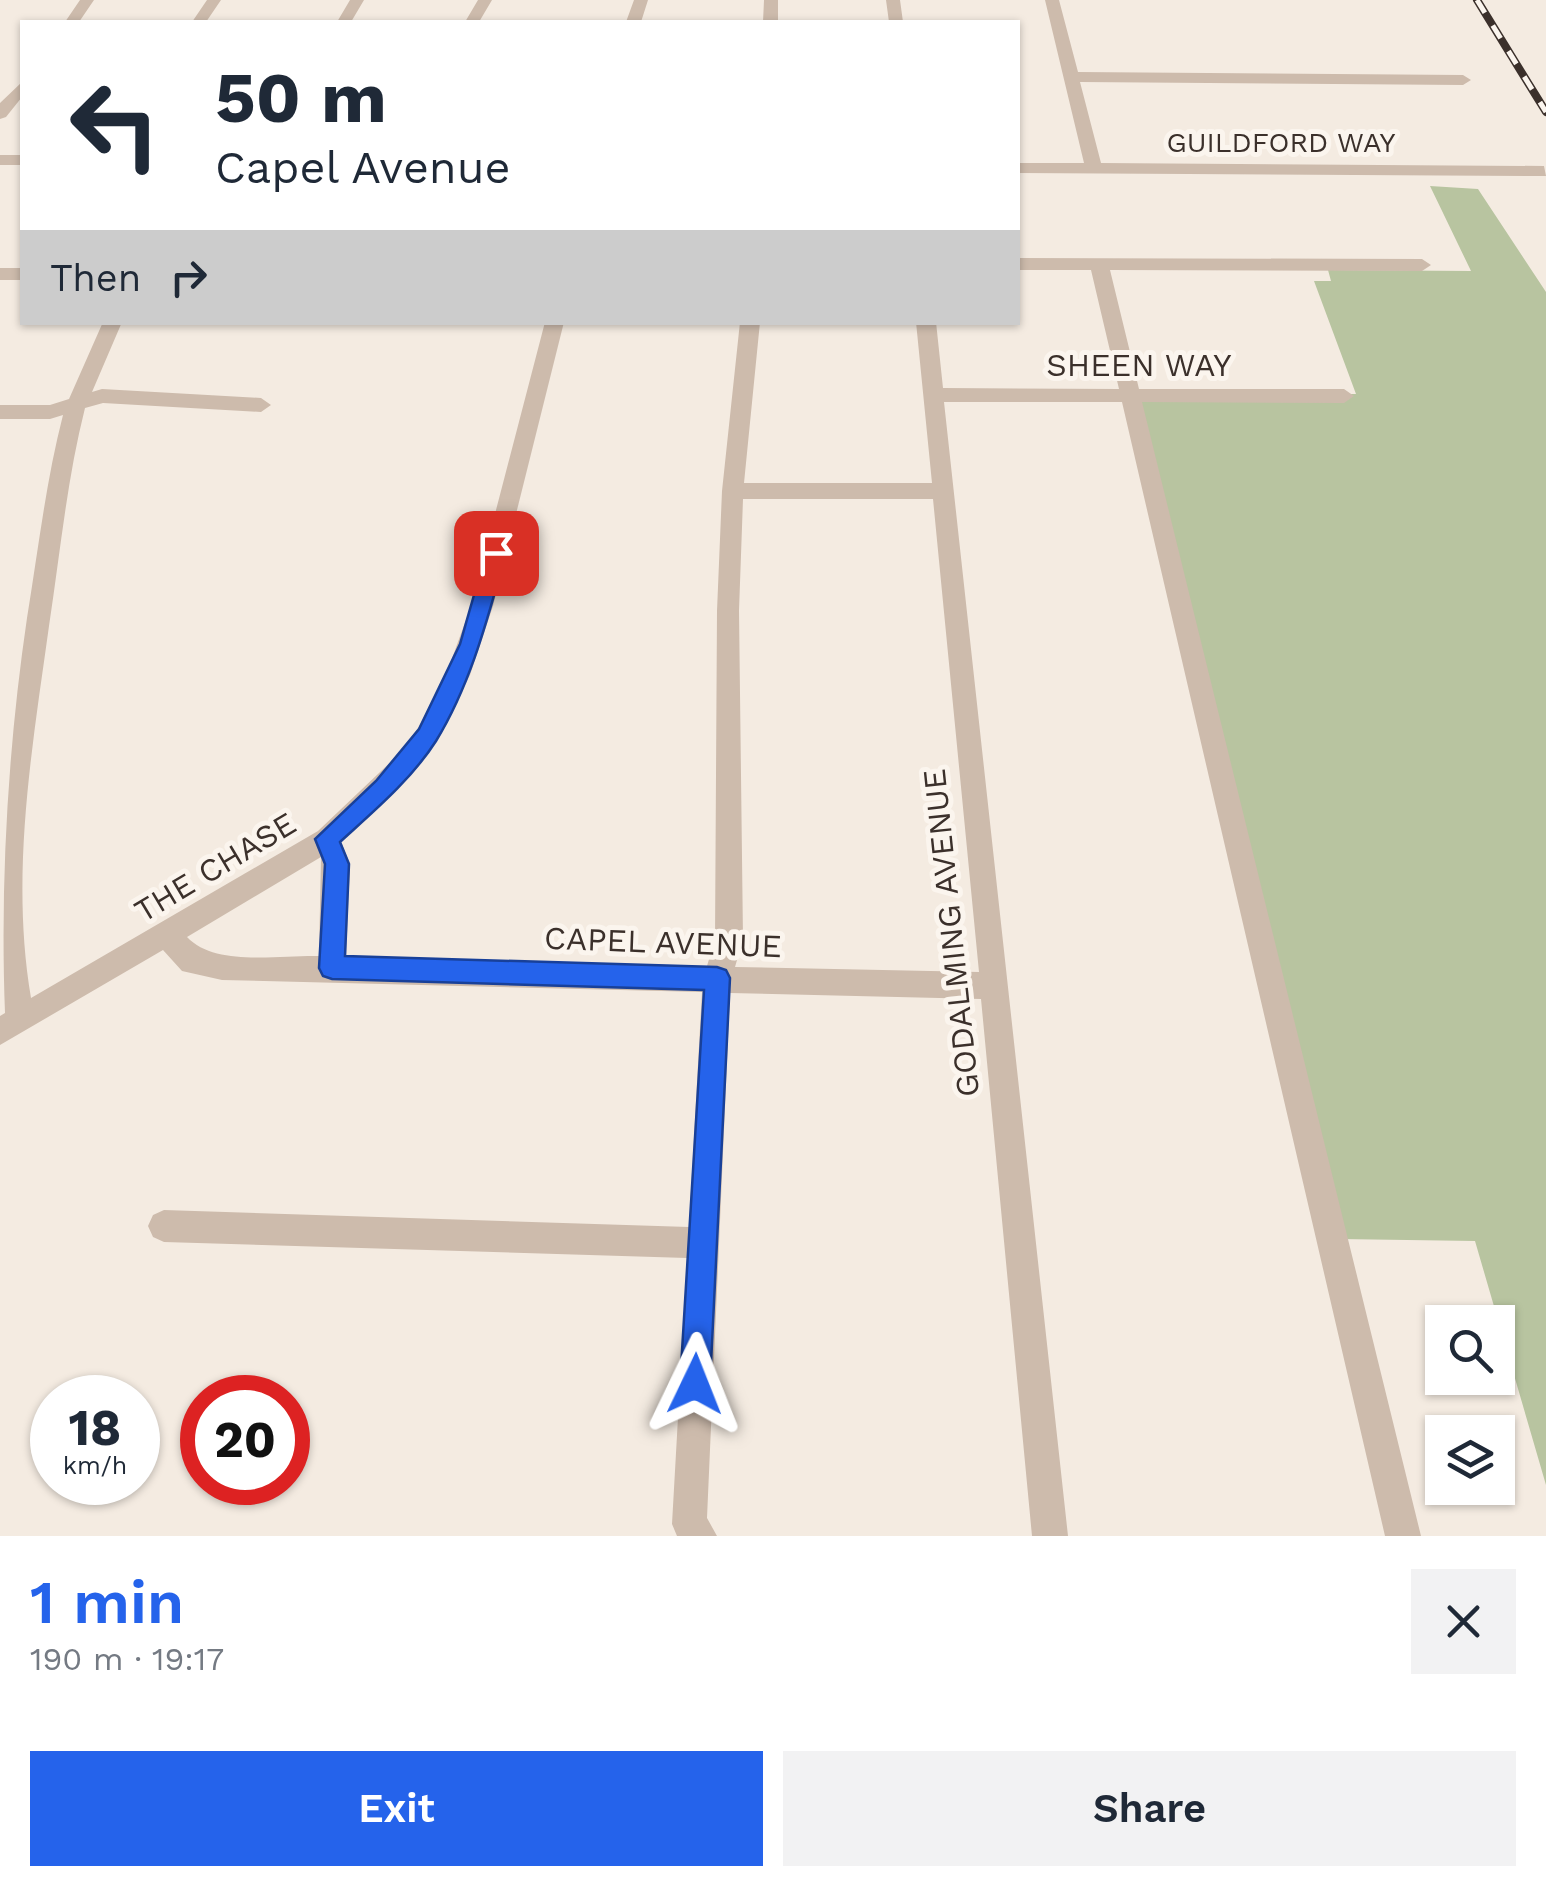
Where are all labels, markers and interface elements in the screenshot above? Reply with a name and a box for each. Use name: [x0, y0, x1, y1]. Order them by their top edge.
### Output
text: 50 m: [215, 57, 387, 139]
icon: left: [50, 60, 180, 190]
street label: GUILDFORD WAY: [1166, 126, 1396, 159]
text: Capel Avenue: [215, 141, 510, 194]
icon: right: [161, 250, 216, 305]
text: Then: [50, 256, 141, 300]
street label: SHEEN WAY: [1046, 346, 1232, 384]
pin: [454, 511, 539, 596]
icon: arrive: [469, 526, 524, 581]
street label: GODALMING AVENUE: [915, 767, 987, 1099]
street label: THE CHASE: [127, 804, 303, 930]
street label: CAPEL AVENUE: [543, 919, 783, 965]
map controls: [1425, 1305, 1515, 1505]
button: search: [1425, 1305, 1515, 1395]
position arrow: [643, 1332, 747, 1436]
speed limit sign: 20: [180, 1375, 310, 1505]
text: 18: [69, 1398, 121, 1457]
button: layers: [1425, 1415, 1515, 1505]
text: km/h: [63, 1451, 127, 1480]
text: 1 min: [30, 1567, 184, 1638]
button: close: [1411, 1569, 1516, 1674]
text: 190 m · 19:17: [30, 1640, 224, 1678]
button: Exit: [30, 1751, 763, 1866]
button: Share: [783, 1751, 1516, 1866]

